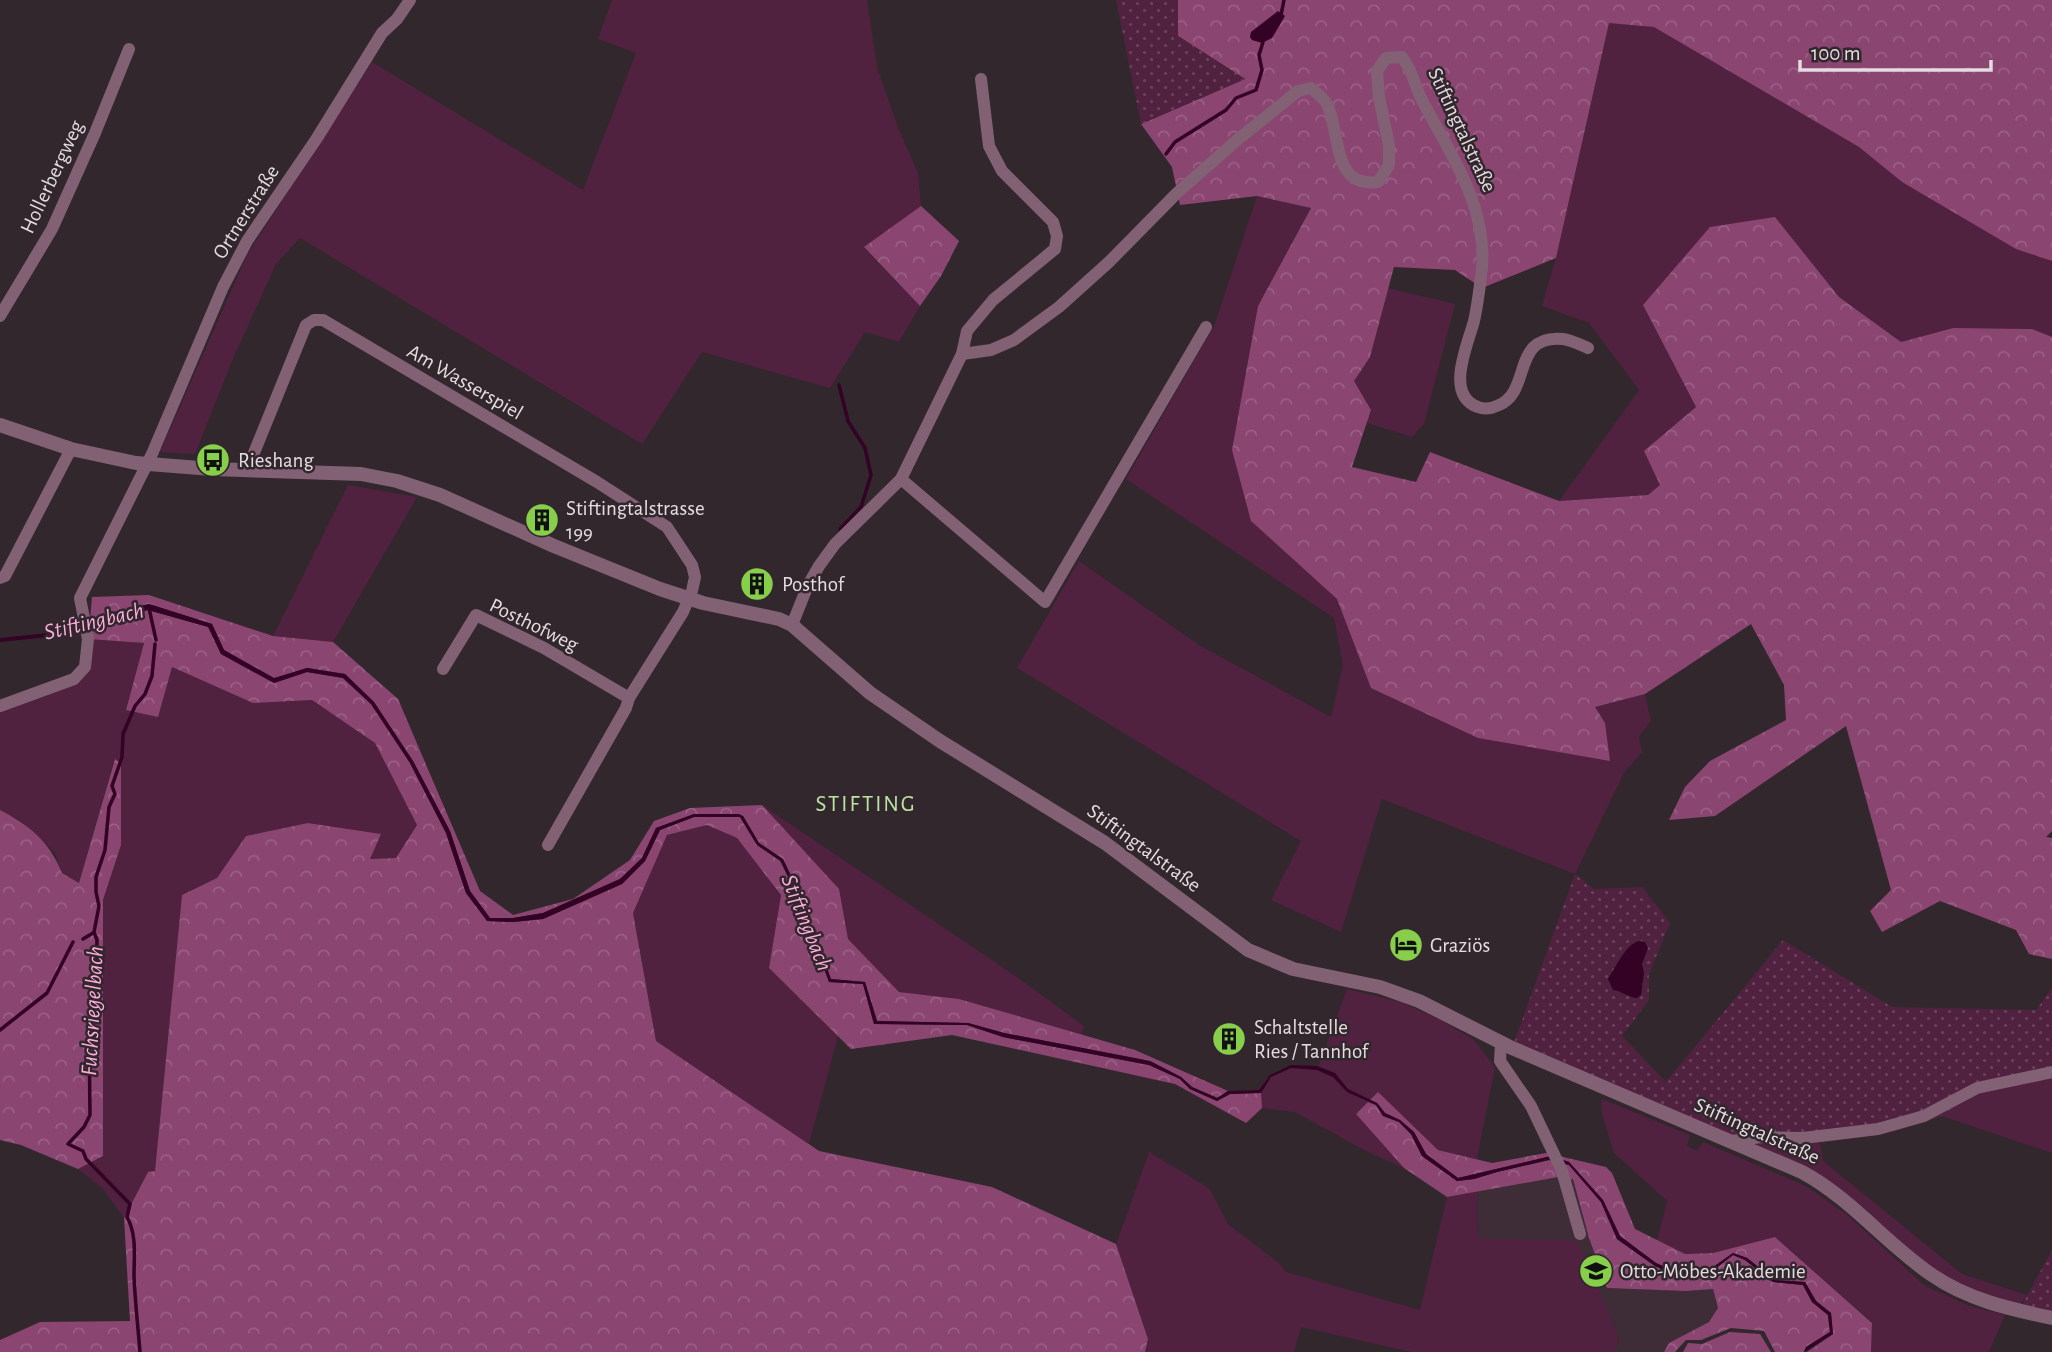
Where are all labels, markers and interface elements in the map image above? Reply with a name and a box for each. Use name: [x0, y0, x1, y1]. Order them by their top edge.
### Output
scale bar: [1800, 28, 1991, 72]
text: 100 m: [1811, 43, 1861, 64]
street label: Stiftingtalstraße: [1424, 65, 1500, 195]
street label: Hollerbergweg: [17, 117, 88, 237]
street label: Ortnerstraße: [209, 161, 283, 263]
street label: Am Wasserspiel: [403, 340, 527, 424]
bus stop icon: Rieshang: [194, 441, 232, 479]
place label: Rieshang: [238, 450, 314, 471]
place label: Stiftingtalstrasse 199: [566, 498, 705, 543]
building icon: Stiftingtalstrasse 199: [523, 501, 561, 539]
building icon: Posthof: [738, 565, 776, 603]
place label: Posthof: [782, 574, 846, 595]
street label: Posthofweg: [486, 595, 582, 656]
water label: Stiftingbach: [42, 599, 146, 645]
district label: STIFTING: [815, 793, 917, 816]
street label: Stiftingtalstraße: [1083, 800, 1205, 896]
water label: Stiftingbach: [776, 872, 836, 974]
hotel icon: Graziös: [1387, 926, 1425, 964]
place label: Graziös: [1430, 935, 1490, 956]
water label: Fuchsriegelbach: [78, 945, 108, 1077]
place label: Schaltstelle Ries / Tannhof: [1254, 1017, 1370, 1062]
building icon: Schaltstelle Ries / Tannhof: [1210, 1020, 1248, 1058]
street label: Stiftingtalstraße: [1691, 1094, 1823, 1168]
school or university icon: Otto-Möbes-Akademie: [1577, 1252, 1615, 1290]
place label: Otto-Möbes-Akademie: [1620, 1261, 1806, 1282]

